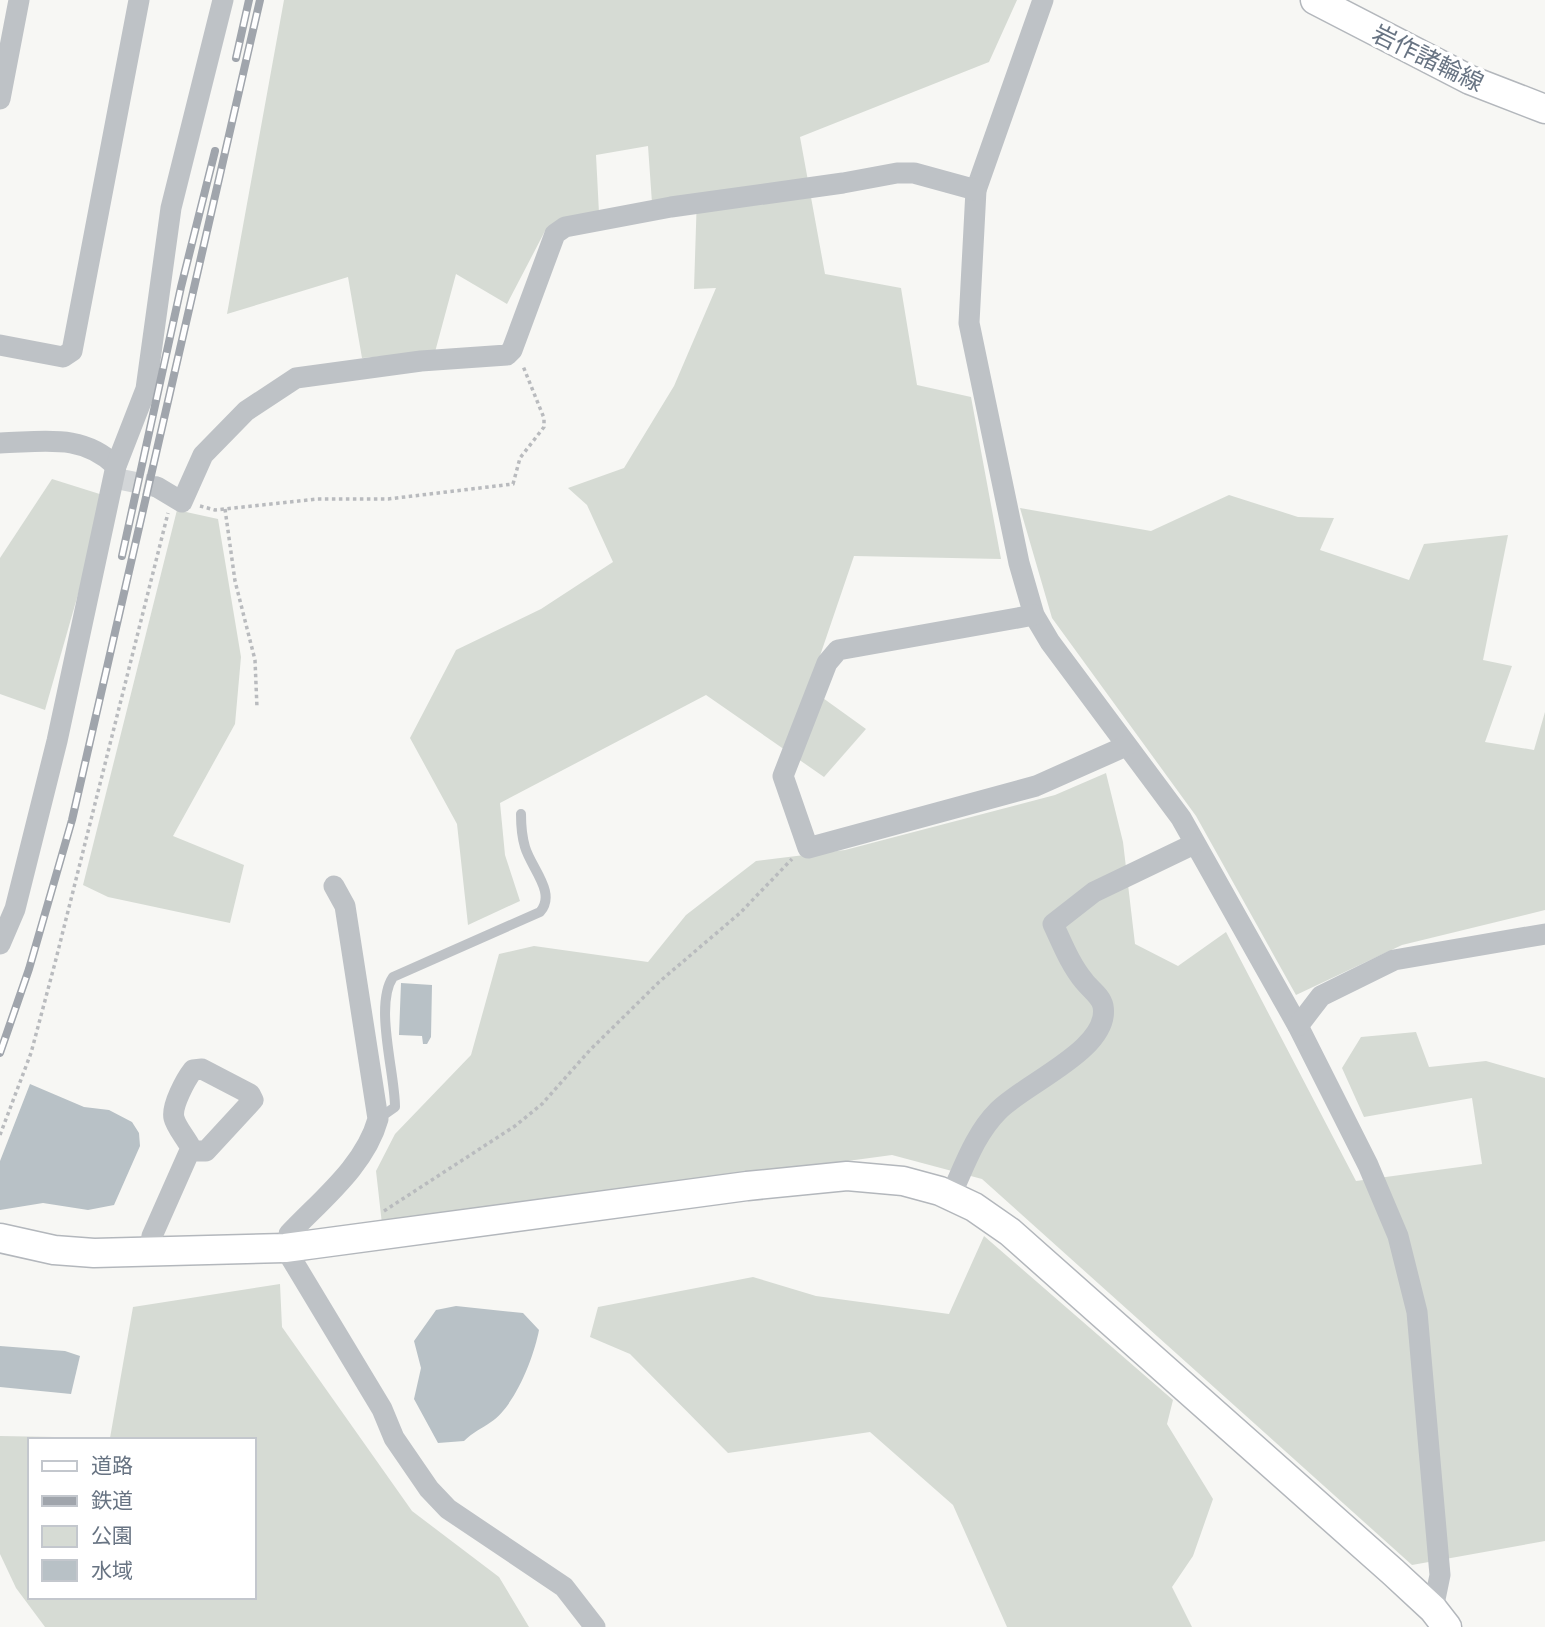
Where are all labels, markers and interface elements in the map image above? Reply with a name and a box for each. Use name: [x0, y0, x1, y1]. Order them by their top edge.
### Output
street label: 岩作諸輪線: [1367, 18, 1489, 98]
legend: [28, 1438, 256, 1599]
text: 道路: [91, 1452, 133, 1479]
text: 鉄道: [91, 1487, 133, 1514]
text: 公園: [91, 1522, 133, 1549]
text: 水域: [91, 1557, 133, 1584]

